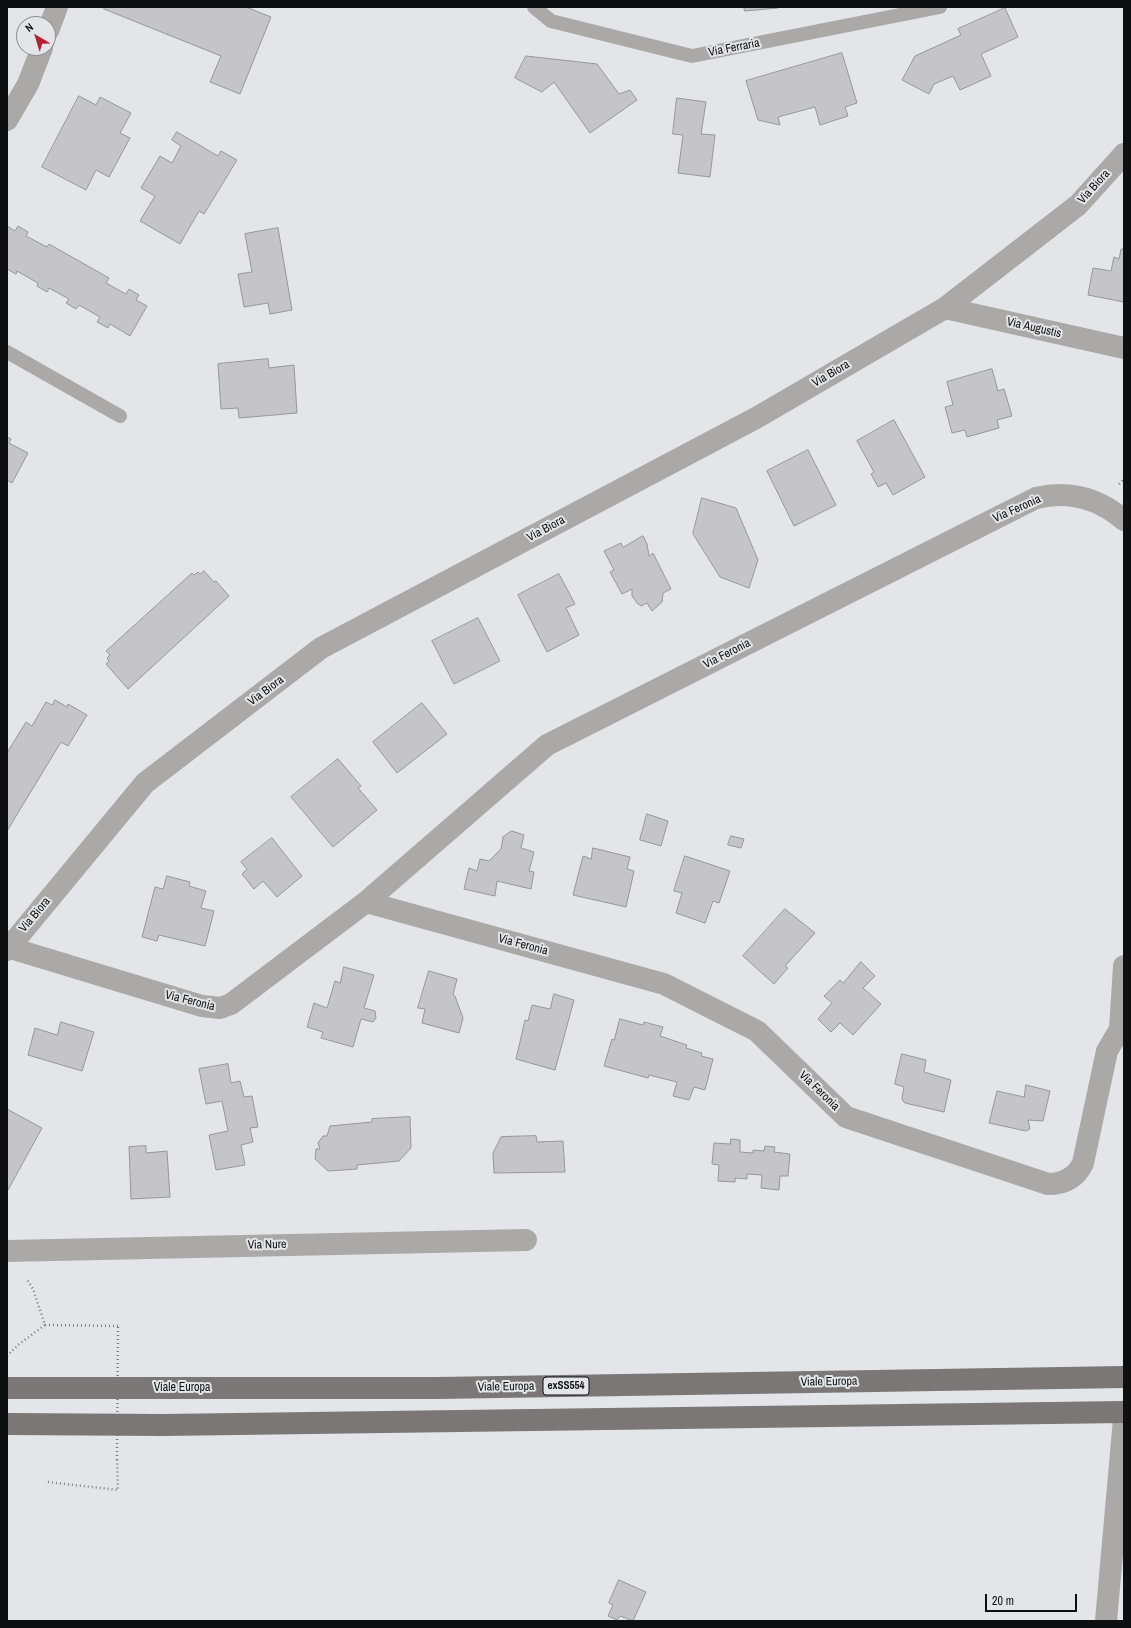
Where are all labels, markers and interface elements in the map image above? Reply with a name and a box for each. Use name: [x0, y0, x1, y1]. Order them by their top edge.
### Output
north arrow: [16, 16, 56, 56]
text: N: [22, 20, 36, 35]
street label: Via Ferraria: [707, 36, 761, 60]
street label: Via Biora: [1075, 167, 1113, 207]
street label: Via Augustis: [1005, 315, 1063, 341]
street label: Via Biora: [810, 358, 852, 390]
street label: Via Feronia: [991, 492, 1043, 526]
street label: Via Biora: [525, 513, 567, 545]
street label: Via Feronia: [701, 636, 753, 672]
street label: Via Biora: [245, 673, 287, 709]
street label: Via Biora: [16, 895, 54, 935]
street label: Via Feronia: [497, 931, 549, 959]
street label: Via Feronia: [164, 988, 216, 1014]
street label: Via Feronia: [796, 1068, 842, 1114]
street label: Via Nure: [248, 1237, 286, 1253]
street label: Viale Europa: [801, 1374, 857, 1390]
road number: exSS554: [543, 1377, 589, 1395]
street label: Viale Europa: [478, 1379, 534, 1395]
street label: Viale Europa: [154, 1381, 210, 1395]
scale bar: [987, 1586, 1079, 1612]
text: 20 m: [992, 1593, 1014, 1609]

